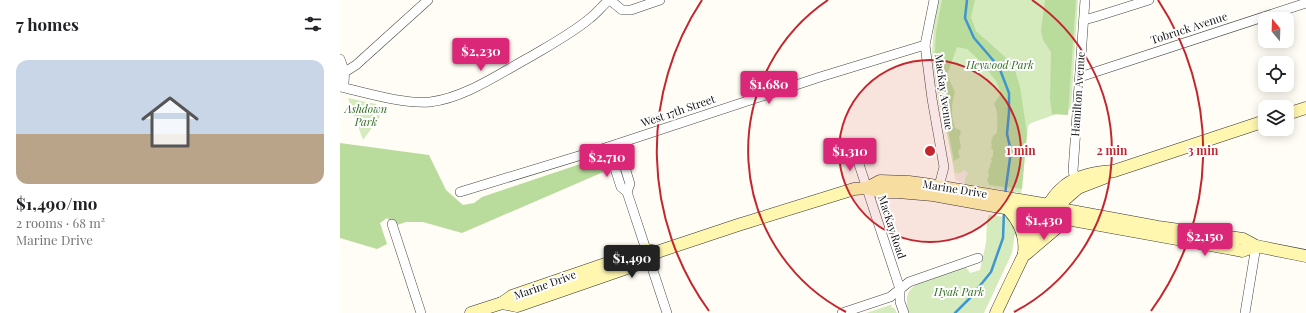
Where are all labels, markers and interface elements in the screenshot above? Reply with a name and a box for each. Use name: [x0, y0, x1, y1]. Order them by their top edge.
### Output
street label: Tobruck Avenue: [1149, 8, 1230, 47]
north arrow: [1258, 12, 1294, 48]
map controls: [1258, 12, 1294, 136]
text: 7 homes: [16, 13, 79, 35]
icon: filters: [302, 13, 324, 35]
pin: $2,230: [448, 38, 514, 72]
text: $2,230: [461, 42, 501, 59]
street label: Hamilton Avenue: [1067, 51, 1088, 137]
street label: MacKay Avenue: [932, 53, 957, 131]
button: locate: [1258, 56, 1294, 92]
park label: Heywood Park: [965, 57, 1034, 72]
pin: $1,680: [736, 71, 802, 105]
text: $1,680: [750, 75, 788, 92]
icon: home: [134, 86, 206, 158]
street label: West 17th Street: [638, 91, 717, 131]
button: layers: [1258, 100, 1294, 136]
park label: Ashdown Park: [344, 101, 387, 129]
pin: $1,310: [817, 138, 883, 172]
text: $1,310: [832, 142, 868, 159]
text: 1 min: [1006, 142, 1036, 158]
text: 2 min: [1097, 142, 1128, 158]
text: 3 min: [1188, 142, 1219, 158]
pin: $2,710: [574, 144, 640, 178]
centre of rings: [923, 144, 937, 158]
text: $2,710: [589, 148, 625, 165]
street label: Marine Drive: [922, 176, 989, 201]
text: $1,490/mo: [16, 192, 97, 214]
street label: MacKay Road: [875, 193, 910, 261]
pin: $1,430: [1011, 207, 1077, 241]
text: $1,430: [1025, 211, 1063, 228]
text: 2 rooms · 68 m²: [16, 214, 105, 231]
pin: $2,150: [1172, 223, 1238, 257]
text: $2,150: [1187, 227, 1223, 244]
text: Marine Drive: [16, 231, 93, 248]
pin: $1,490: [599, 245, 665, 279]
text: $1,490: [613, 249, 651, 266]
street label: Marine Drive: [512, 266, 578, 303]
park label: Hyak Park: [933, 284, 984, 299]

